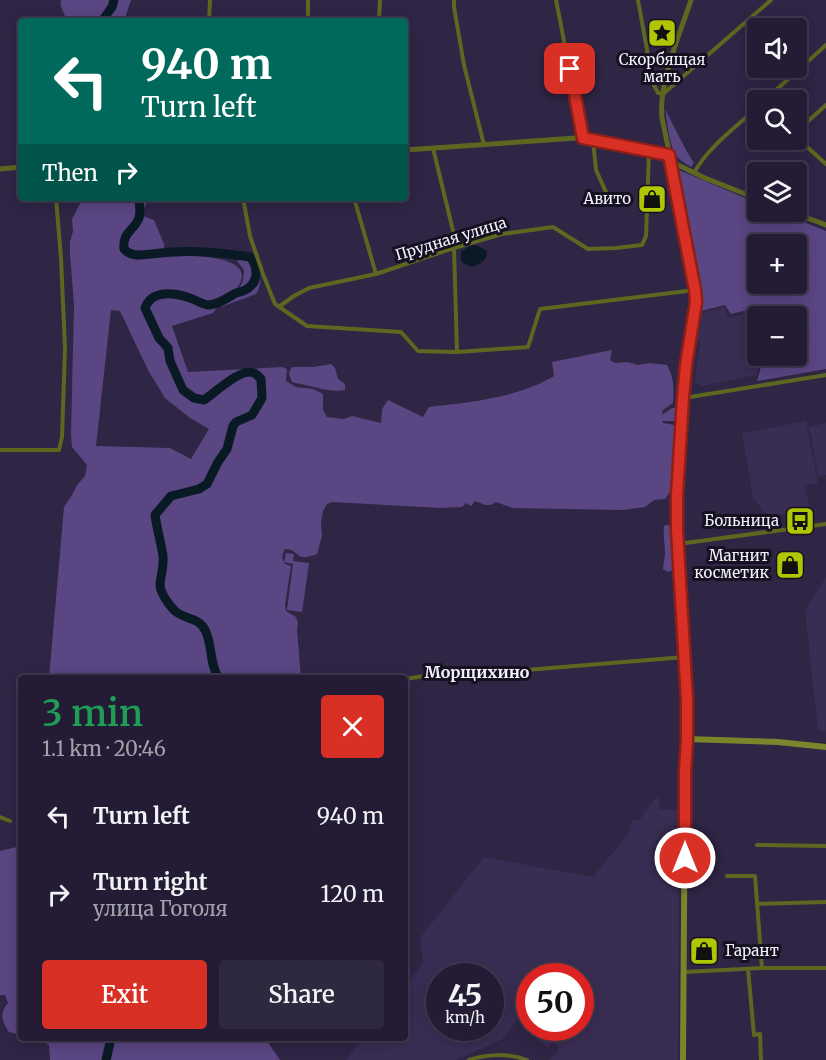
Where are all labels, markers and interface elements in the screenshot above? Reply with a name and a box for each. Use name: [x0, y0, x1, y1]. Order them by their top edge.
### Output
place icon: Скорбящая мать: [646, 17, 678, 49]
map controls: [747, 18, 807, 366]
button: sound: [747, 18, 807, 78]
text: 940 m: [141, 38, 272, 90]
icon: left: [42, 42, 120, 120]
pin: [544, 43, 595, 94]
place label: Скорбящая мать: [619, 50, 705, 86]
icon: arrive: [553, 52, 586, 85]
text: Turn left: [141, 90, 256, 124]
button: search: [747, 90, 807, 150]
icon: right: [110, 156, 143, 189]
text: Then: [42, 159, 98, 187]
button: layers: [747, 162, 807, 222]
shop icon: Авито: [636, 183, 668, 215]
place label: Авито: [583, 189, 631, 208]
street label: Прудная улица: [393, 213, 509, 264]
button: +: [747, 234, 807, 294]
button: −: [747, 306, 807, 366]
bus stop icon: Больница: [784, 505, 816, 537]
place label: Больница: [704, 511, 779, 530]
place label: Магнит косметик: [694, 546, 769, 582]
shop icon: Магнит косметик: [774, 549, 806, 581]
district label: Морщихино: [425, 662, 530, 682]
text: 3 min: [42, 691, 143, 736]
button: close: [321, 695, 384, 758]
text: 1.1 km · 20:46: [42, 736, 166, 761]
icon: left: [42, 800, 75, 833]
text: Turn left: [93, 802, 190, 830]
text: 940 m: [317, 802, 384, 830]
position arrow: [653, 826, 717, 890]
text: Turn right: [93, 868, 207, 896]
icon: right: [42, 878, 75, 911]
text: 120 m: [320, 880, 384, 908]
text: улица Гоголя: [93, 896, 228, 921]
shop icon: Гарант: [688, 935, 720, 967]
place label: Гарант: [725, 941, 779, 960]
button: Exit: [42, 960, 207, 1029]
button: Share: [219, 960, 384, 1029]
speed limit sign: 50: [516, 963, 594, 1041]
text: 45: [448, 976, 482, 1014]
text: km/h: [445, 1008, 485, 1027]

